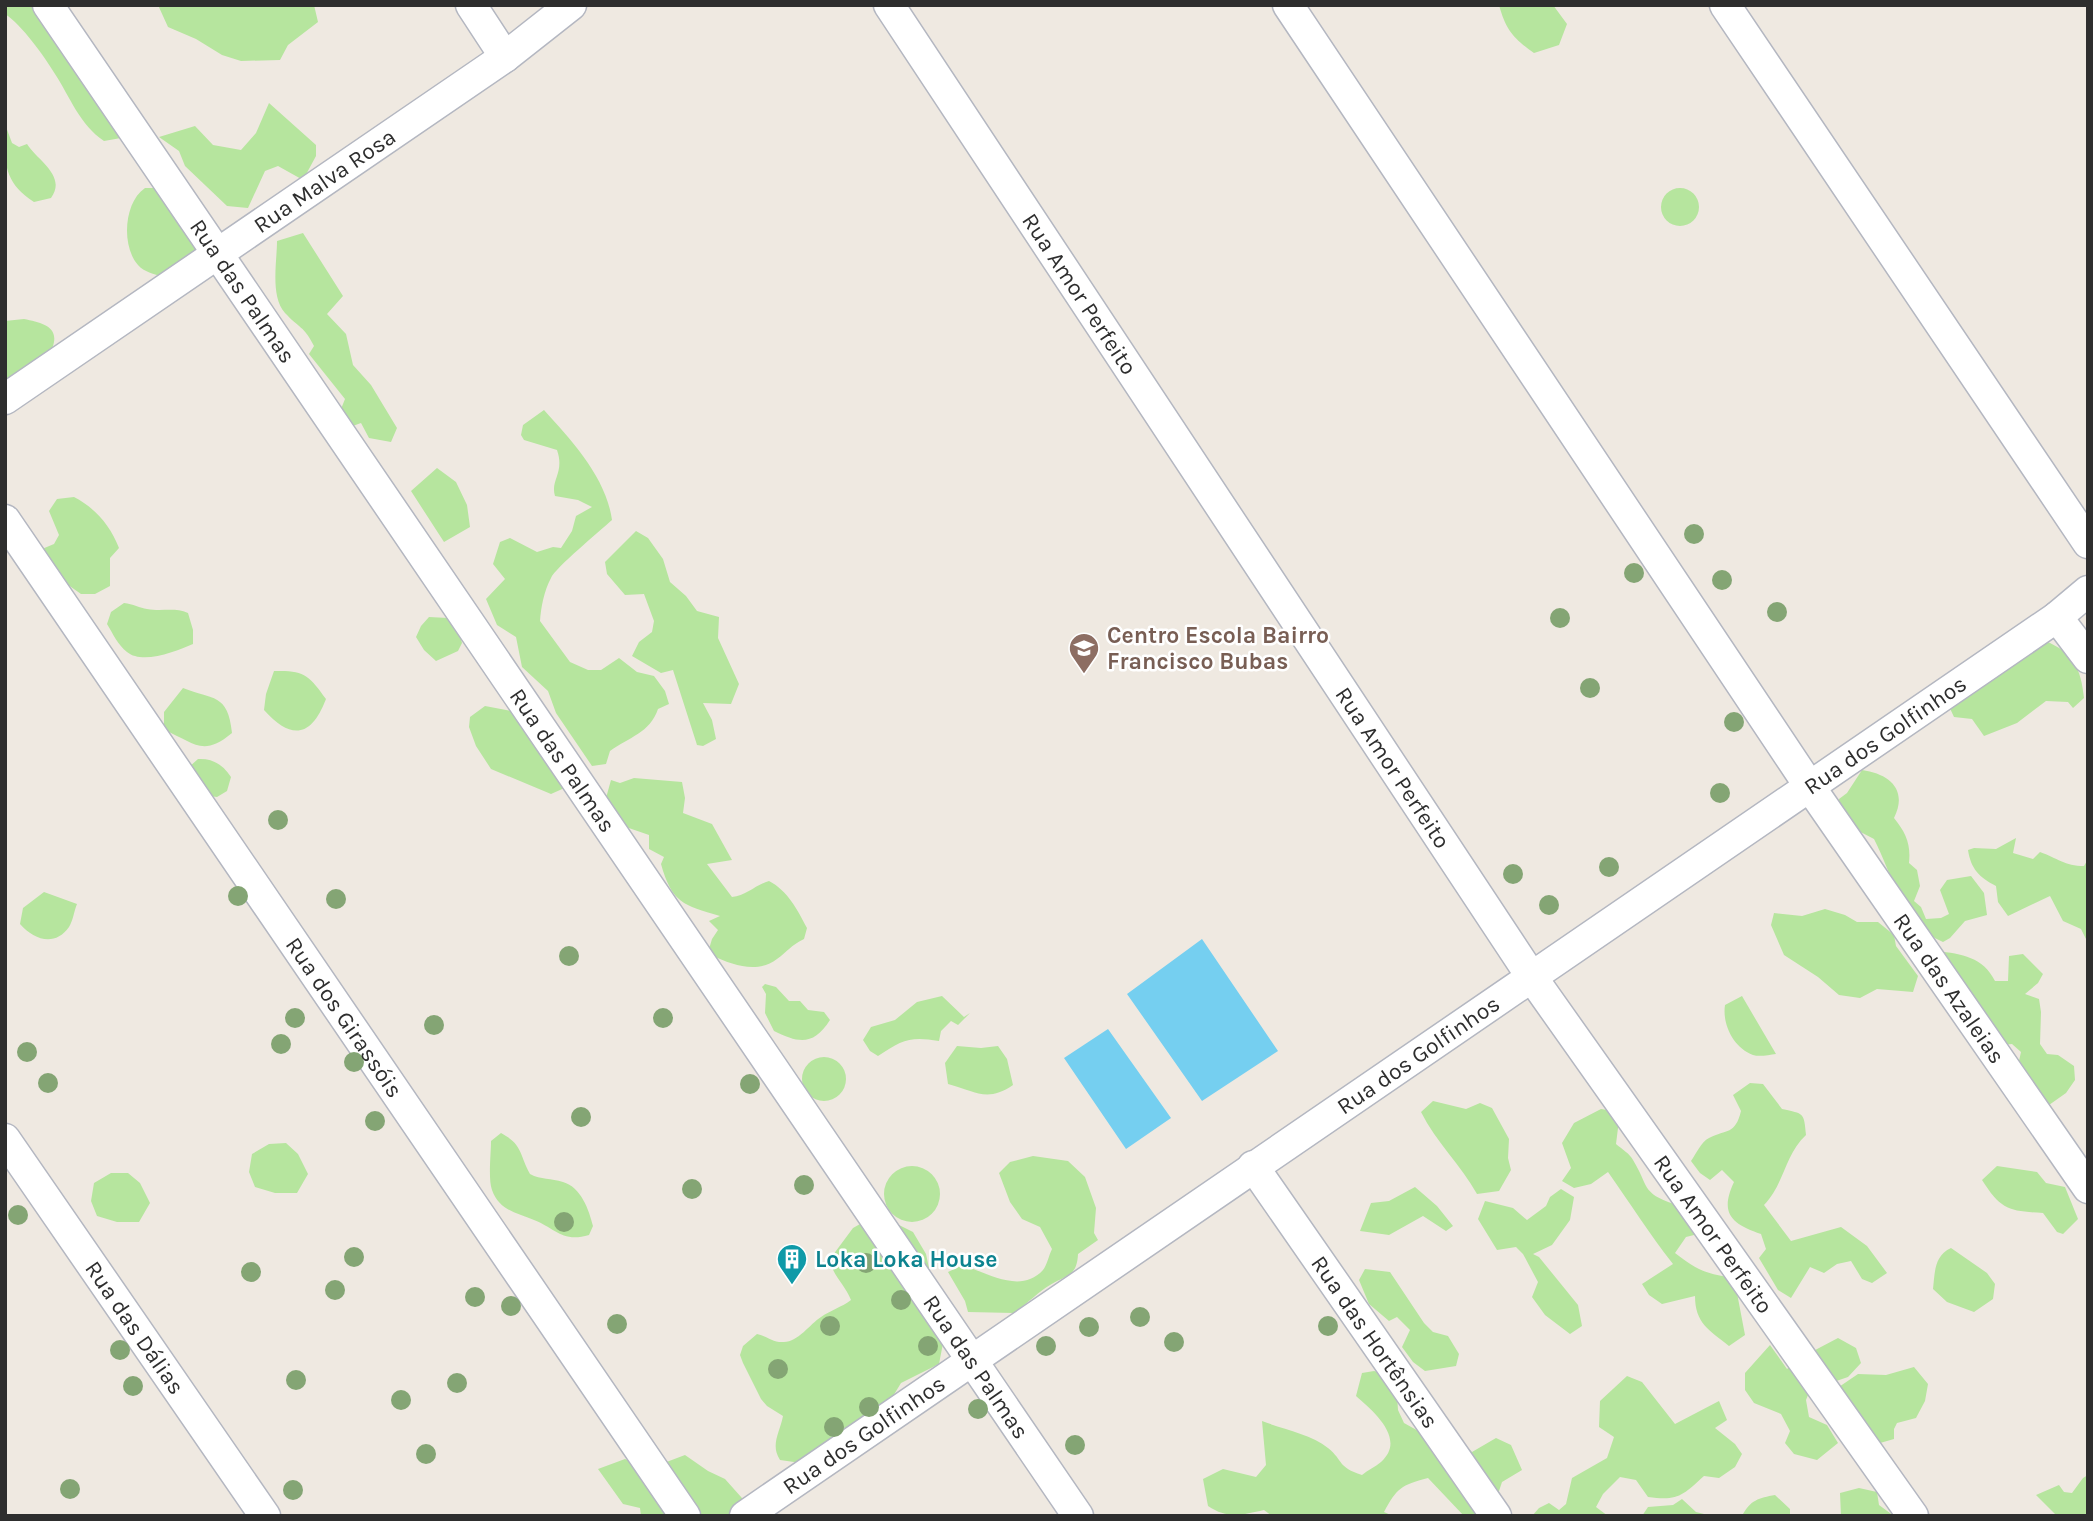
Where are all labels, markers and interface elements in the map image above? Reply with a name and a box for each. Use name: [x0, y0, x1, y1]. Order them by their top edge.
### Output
street label: Rua Malva Rosa: [249, 123, 401, 239]
street label: Rua Amor Perfeito: [1016, 208, 1143, 380]
street label: Rua das Palmas: [184, 214, 301, 368]
place label: Centro Escola Bairro Francisco Bubas: [1107, 622, 1329, 675]
school or university icon: Centro Escola Bairro Francisco Bubas: [1067, 631, 1101, 675]
street label: Rua dos Golfinhos: [1799, 670, 1972, 800]
street label: Rua Amor Perfeito: [1330, 682, 1456, 854]
street label: Rua das Palmas: [504, 683, 621, 838]
street label: Rua das Azaleias: [1888, 908, 2010, 1069]
street label: Rua dos Girassóis: [280, 932, 408, 1103]
street label: Rua dos Golfinhos: [1332, 990, 1505, 1120]
street label: Rua Amor Perfeito: [1648, 1150, 1778, 1319]
building icon: Loka Loka House: [775, 1242, 809, 1286]
place label: Loka Loka House: [815, 1246, 998, 1273]
street label: Rua das Hortênsias: [1305, 1250, 1444, 1434]
street label: Rua das Dálias: [79, 1256, 190, 1400]
street label: Rua das Palmas: [917, 1290, 1034, 1444]
street label: Rua dos Golfinhos: [778, 1370, 950, 1500]

